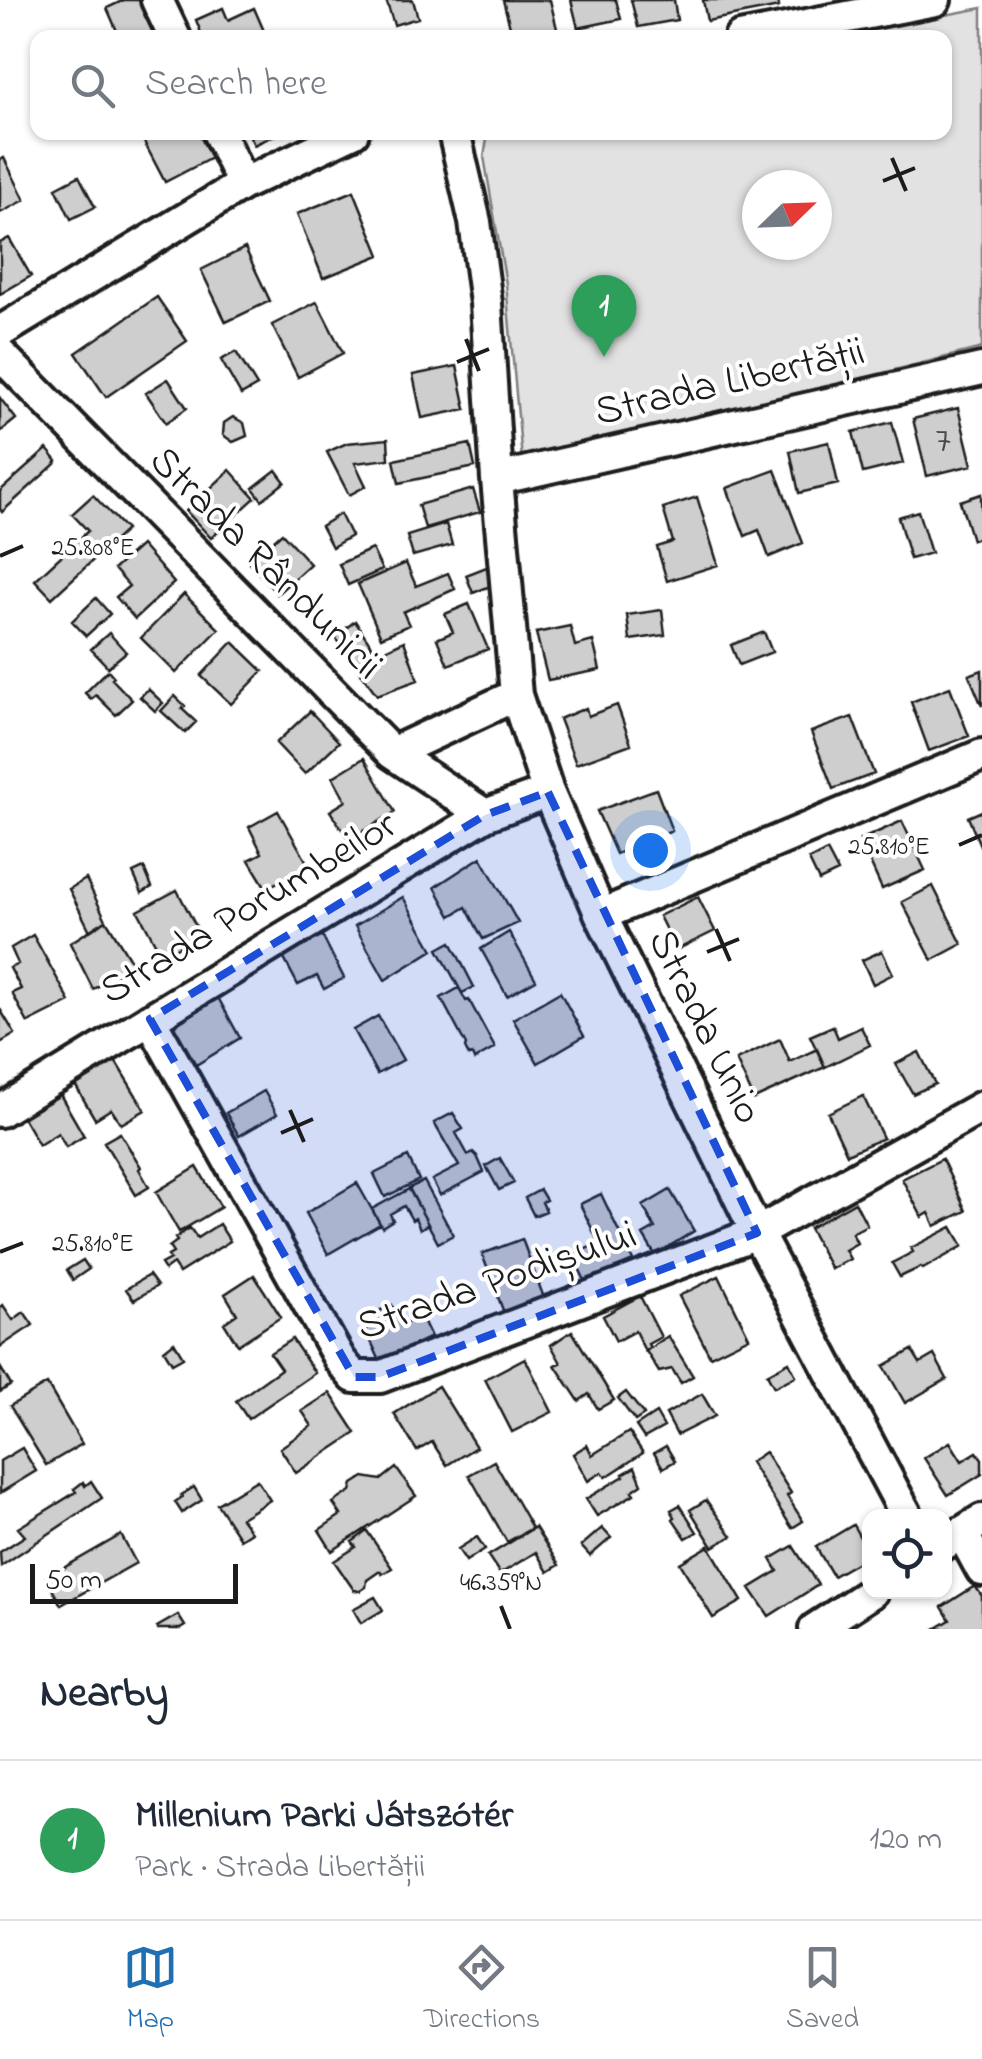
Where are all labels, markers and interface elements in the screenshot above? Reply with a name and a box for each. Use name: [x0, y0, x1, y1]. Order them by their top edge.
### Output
search box: [30, 30, 952, 140]
text: Search here: [145, 57, 327, 113]
icon: search: [65, 58, 120, 113]
north arrow: [742, 170, 832, 260]
pin: 1: [572, 274, 636, 357]
street label: Strada Libertății: [589, 322, 871, 444]
house number: 7: [935, 414, 951, 470]
street label: Strada Rândunicii: [134, 433, 396, 695]
text: 25.808°E: [51, 531, 135, 567]
street label: Strada Porumbeilor: [89, 796, 410, 1022]
your location: [625, 825, 676, 876]
text: 25.810°E: [848, 830, 930, 866]
street label: Strada Unio: [631, 919, 777, 1135]
street label: Strada Podișului: [349, 1206, 645, 1358]
text: 25.810°E: [52, 1227, 134, 1263]
map controls: [862, 1509, 952, 1599]
button: locate: [862, 1509, 952, 1599]
scale bar: [30, 1559, 238, 1604]
text: 50 m: [45, 1561, 102, 1602]
text: 46.359°N: [460, 1566, 542, 1602]
text: Nearby: [40, 1664, 168, 1725]
text: Millenium Parki Játszótér: [135, 1789, 513, 1845]
text: 1: [67, 1817, 78, 1864]
text: 120 m: [869, 1817, 942, 1864]
text: Park · Strada Libertății: [135, 1845, 425, 1892]
tab: Map: [123, 1940, 178, 2041]
tab: Directions: [424, 1940, 540, 2041]
tab: Saved: [786, 1940, 859, 2041]

